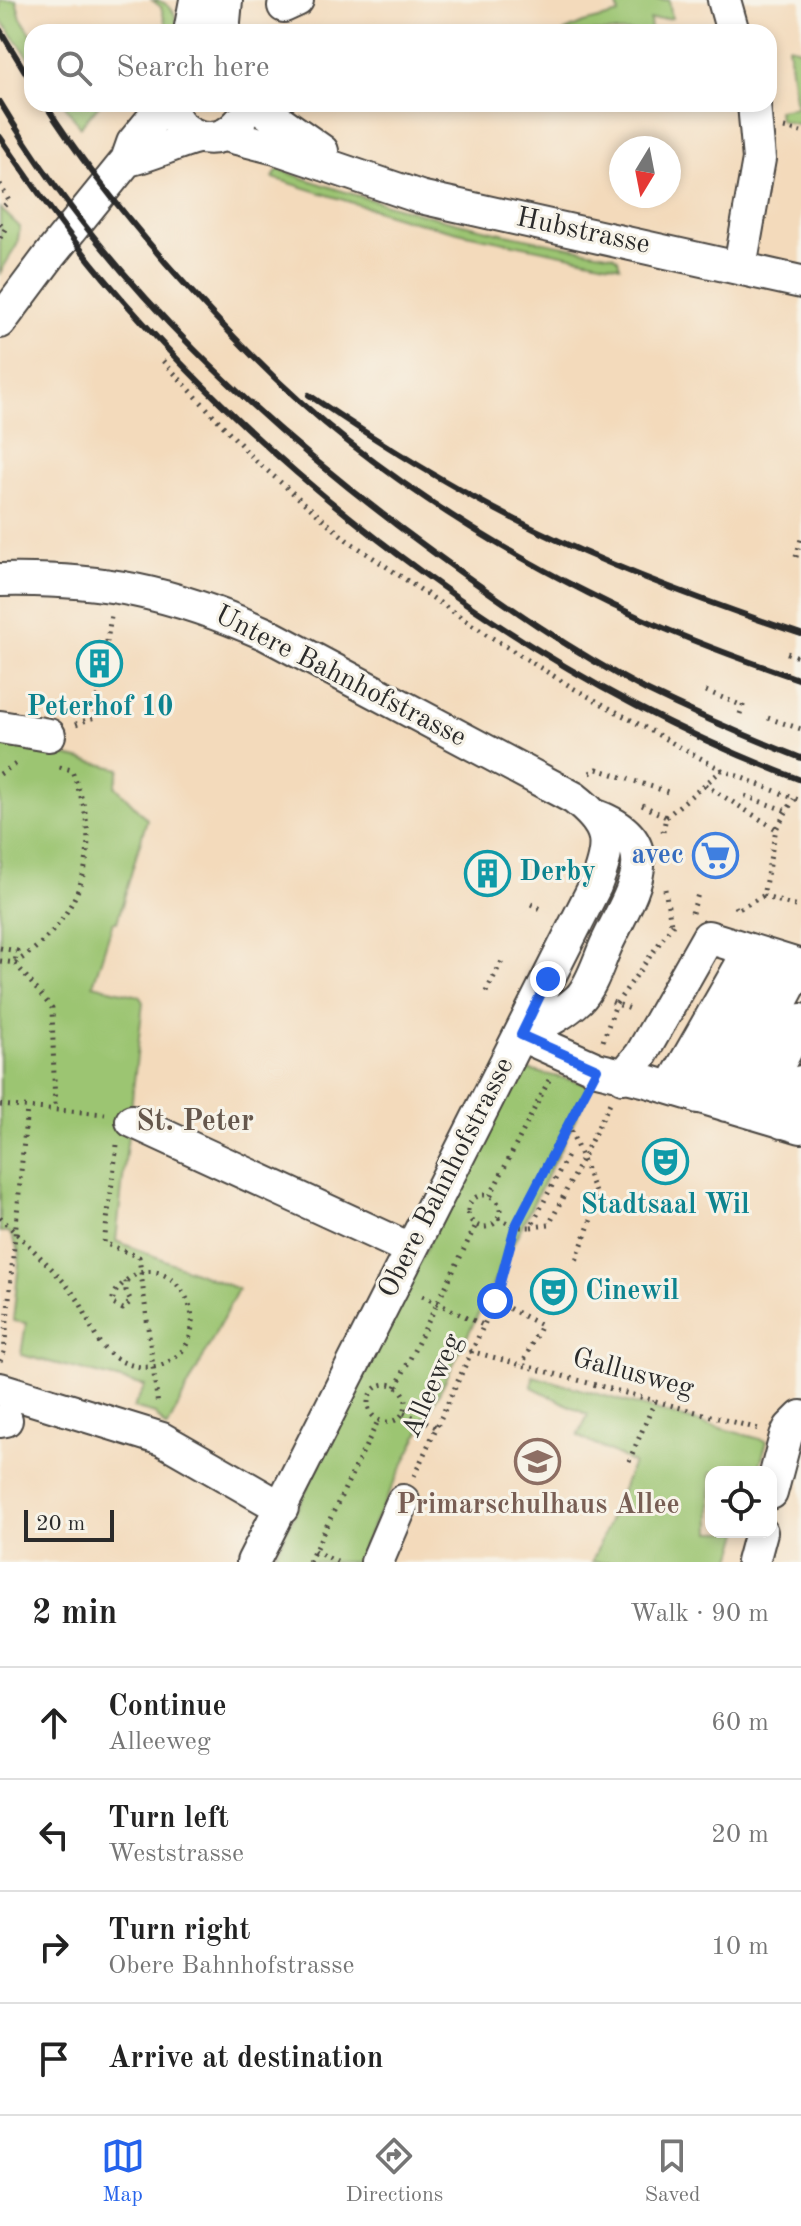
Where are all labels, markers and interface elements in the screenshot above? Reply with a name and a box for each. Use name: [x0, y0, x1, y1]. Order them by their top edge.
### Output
search box: [24, 24, 777, 112]
icon: search: [52, 46, 96, 90]
text: Search here: [116, 53, 270, 83]
north arrow: [609, 136, 681, 208]
street label: Hubstrasse: [514, 204, 652, 260]
street label: Untere Bahnhofstrasse: [210, 601, 470, 753]
building icon: Peterhof 10: [76, 640, 124, 688]
place label: Peterhof 10: [27, 694, 173, 722]
supermarket icon: avec: [691, 832, 739, 880]
place label: avec: [632, 842, 684, 870]
building icon: Derby: [464, 849, 512, 897]
place label: Derby: [519, 859, 596, 887]
route end: [530, 961, 566, 997]
street label: Obere Bahnhofstrasse: [374, 1053, 520, 1303]
district label: St. Peter: [136, 1107, 254, 1137]
theatre icon: Stadtsaal Wil: [641, 1138, 689, 1186]
place label: Stadtsaal Wil: [580, 1192, 750, 1220]
theatre icon: Cinewil: [530, 1268, 578, 1316]
place label: Cinewil: [585, 1278, 680, 1306]
route start: [477, 1283, 513, 1319]
street label: Alleeweg: [398, 1330, 468, 1442]
street label: Gallusweg: [569, 1344, 697, 1404]
school or university icon: Primarschulhaus Allee: [514, 1437, 562, 1485]
map controls: [705, 1466, 777, 1538]
button: locate: [705, 1466, 777, 1538]
place label: Primarschulhaus Allee: [396, 1492, 680, 1520]
scale bar: [24, 1506, 114, 1542]
text: 20 m: [36, 1513, 85, 1535]
text: 2 min: [32, 1597, 117, 1631]
text: Walk · 90 m: [630, 1601, 769, 1627]
text: Continue: [108, 1692, 227, 1722]
icon: ahead: [32, 1701, 76, 1745]
text: 60 m: [711, 1710, 769, 1736]
text: Alleeweg: [108, 1729, 211, 1755]
text: Turn left: [108, 1804, 229, 1834]
icon: left: [32, 1813, 76, 1857]
text: 20 m: [711, 1822, 769, 1848]
text: Weststrasse: [108, 1841, 244, 1867]
text: Turn right: [108, 1916, 250, 1946]
icon: right: [32, 1925, 76, 1969]
text: 10 m: [711, 1934, 769, 1960]
text: Obere Bahnhofstrasse: [108, 1953, 354, 1979]
icon: arrive: [32, 2037, 76, 2081]
text: Arrive at destination: [108, 2044, 383, 2074]
tab: Map: [101, 2134, 145, 2209]
tab: Directions: [346, 2134, 443, 2209]
tab: Saved: [644, 2134, 700, 2209]

